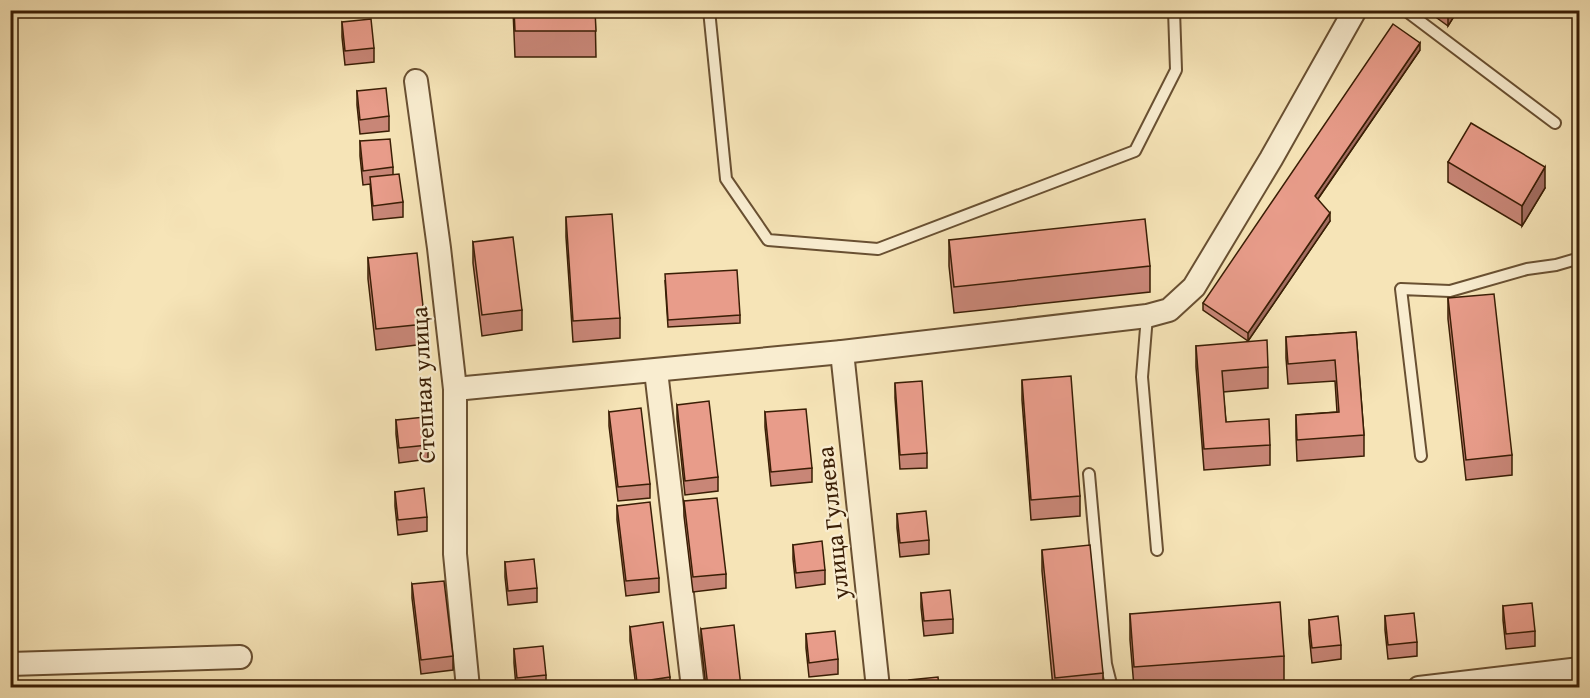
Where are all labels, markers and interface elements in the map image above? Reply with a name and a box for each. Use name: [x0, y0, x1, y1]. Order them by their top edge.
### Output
street label: Степная улица: [401, 305, 444, 464]
street label: улица Гуляева: [807, 444, 858, 602]

